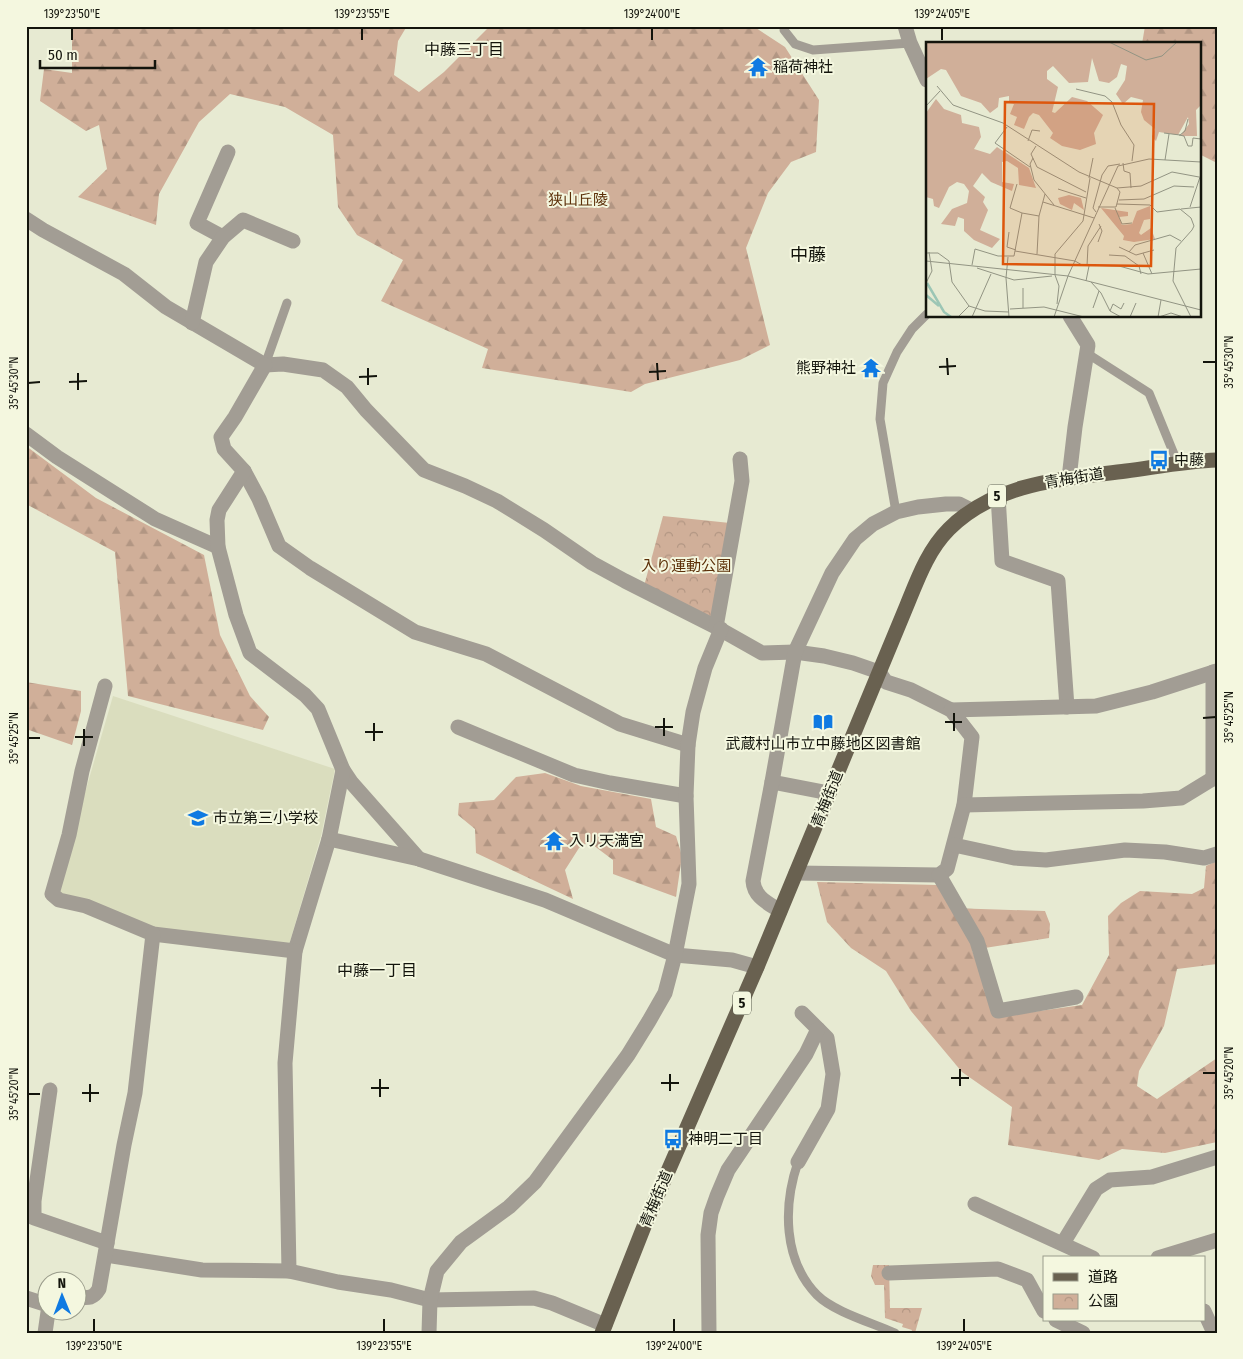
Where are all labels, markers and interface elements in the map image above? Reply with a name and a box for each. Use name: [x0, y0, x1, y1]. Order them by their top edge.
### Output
text: 139°23'50"E: [44, 7, 101, 21]
text: 139°23'55"E: [334, 7, 390, 21]
text: 139°24'00"E: [624, 7, 681, 21]
text: 139°24'05"E: [914, 7, 970, 21]
scale bar: [40, 38, 155, 70]
district label: 中藤三丁目: [424, 40, 504, 59]
inset map: [926, 42, 1200, 318]
text: 50 m: [48, 46, 78, 64]
temple icon: 稲荷神社: [747, 56, 769, 78]
place label: 稲荷神社: [773, 58, 833, 76]
park label: 狭山丘陵: [548, 191, 608, 209]
district label: 中藤: [790, 244, 826, 266]
text: 35°45'30"N: [1222, 335, 1236, 389]
text: 35°45'30"N: [7, 356, 21, 410]
temple icon: 熊野神社: [860, 357, 882, 379]
place label: 熊野神社: [796, 359, 856, 377]
bus stop icon: 中藤: [1148, 449, 1170, 471]
place label: 中藤: [1174, 451, 1204, 469]
street label: 青梅街道: [1043, 464, 1105, 492]
road number: 5: [988, 484, 1006, 508]
park label: 入り運動公園: [641, 557, 731, 575]
text: 35°45'25"N: [1222, 691, 1236, 743]
library icon: 武蔵村山市立中藤地区図書館: [812, 711, 834, 733]
text: 35°45'25"N: [7, 712, 21, 764]
place label: 武蔵村山市立中藤地区図書館: [725, 735, 921, 753]
street label: 青梅街道: [807, 768, 847, 830]
school or university icon: 市立第三小学校: [187, 807, 209, 829]
place label: 市立第三小学校: [213, 809, 318, 827]
temple icon: 入リ天満宮: [543, 830, 565, 852]
place label: 入リ天満宮: [569, 832, 644, 850]
district label: 中藤一丁目: [337, 961, 417, 980]
road number: 5: [733, 991, 751, 1014]
text: 35°45'20"N: [1222, 1047, 1236, 1099]
text: 35°45'20"N: [7, 1068, 21, 1120]
bus stop icon: 神明二丁目: [662, 1128, 684, 1150]
place label: 神明二丁目: [688, 1130, 763, 1148]
street label: 青梅街道: [636, 1168, 676, 1230]
legend: [1043, 1256, 1206, 1322]
text: 道路: [1088, 1268, 1118, 1286]
north arrow: [38, 1272, 88, 1322]
text: N: [57, 1275, 66, 1292]
text: 公園: [1088, 1292, 1118, 1310]
text: 139°23'50"E: [66, 1339, 123, 1353]
text: 139°23'55"E: [356, 1339, 412, 1353]
text: 139°24'00"E: [646, 1339, 703, 1353]
text: 139°24'05"E: [936, 1339, 992, 1353]

